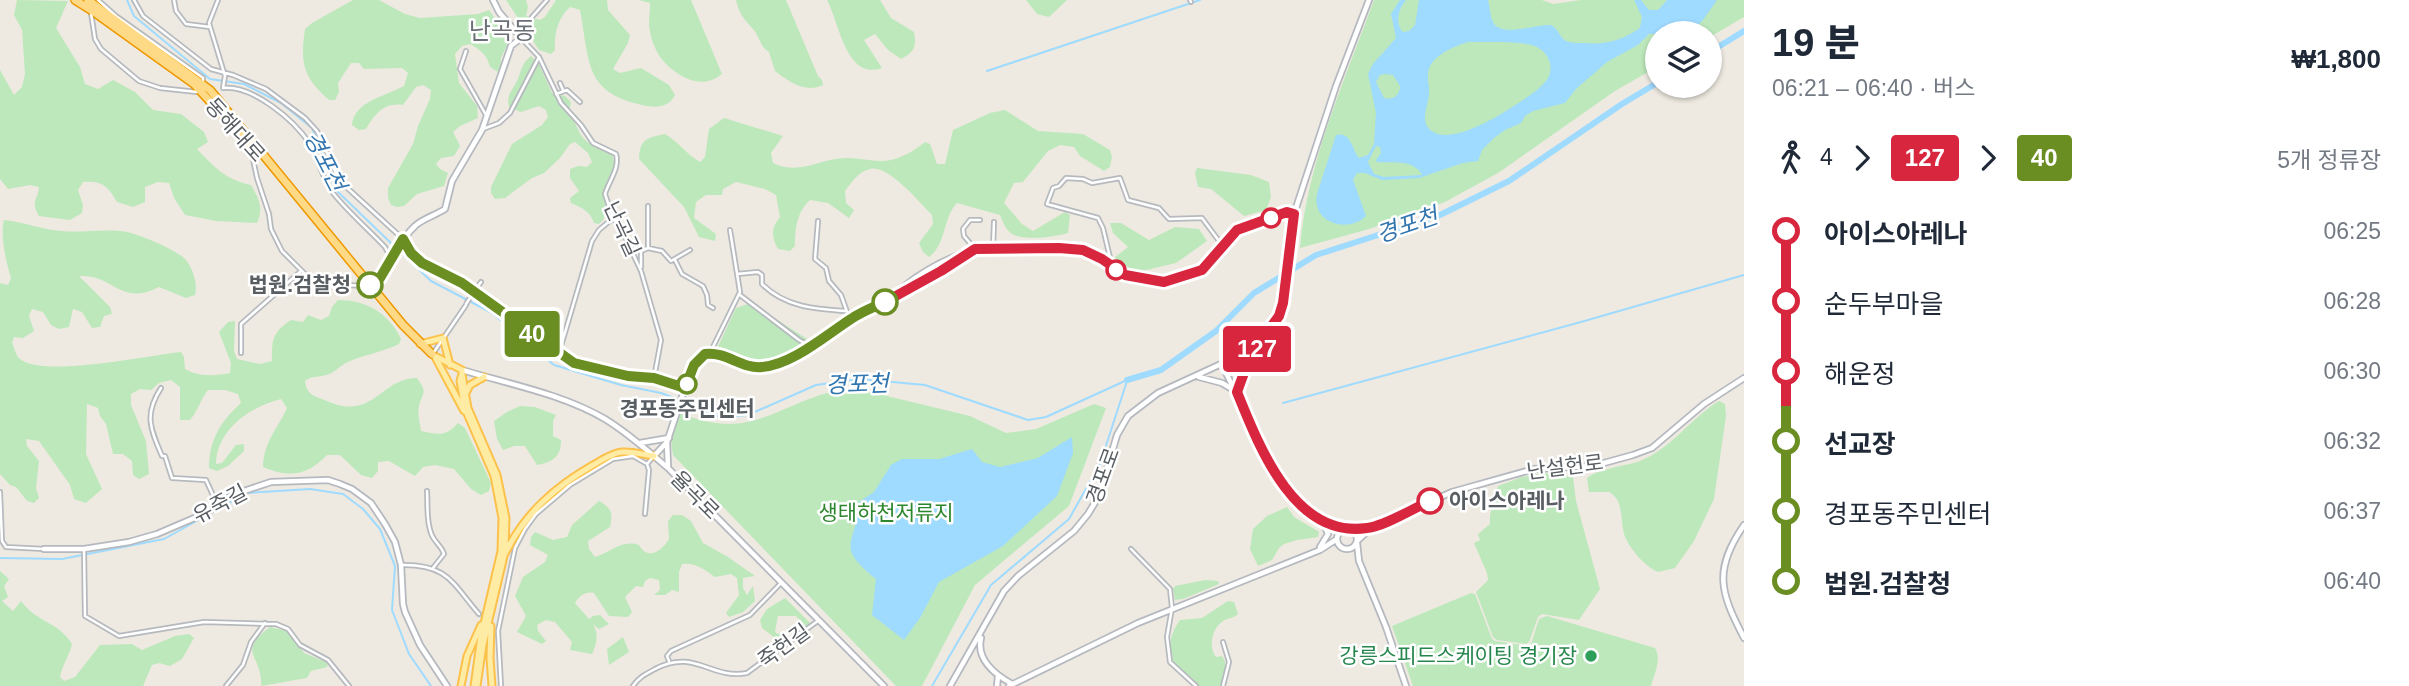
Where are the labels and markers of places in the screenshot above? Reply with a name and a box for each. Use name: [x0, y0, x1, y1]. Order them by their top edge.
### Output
unlabelled marker: [1261, 208, 1281, 228]
unlabelled marker: [1106, 260, 1126, 280]
marker: 법원.검찰청: [357, 272, 383, 298]
place label: 법원.검찰청: [249, 273, 351, 296]
unlabelled marker: [872, 289, 898, 315]
marker: 경포동주민센터: [677, 374, 697, 394]
place label: 경포동주민센터: [619, 397, 755, 420]
marker: 아이스아레나: [1417, 488, 1443, 514]
place label: 아이스아레나: [1449, 489, 1565, 512]
place label: 강릉스피드스케이팅 경기장: [1339, 644, 1577, 667]
marker: 강릉스피드스케이팅 경기장: [1583, 648, 1599, 664]

